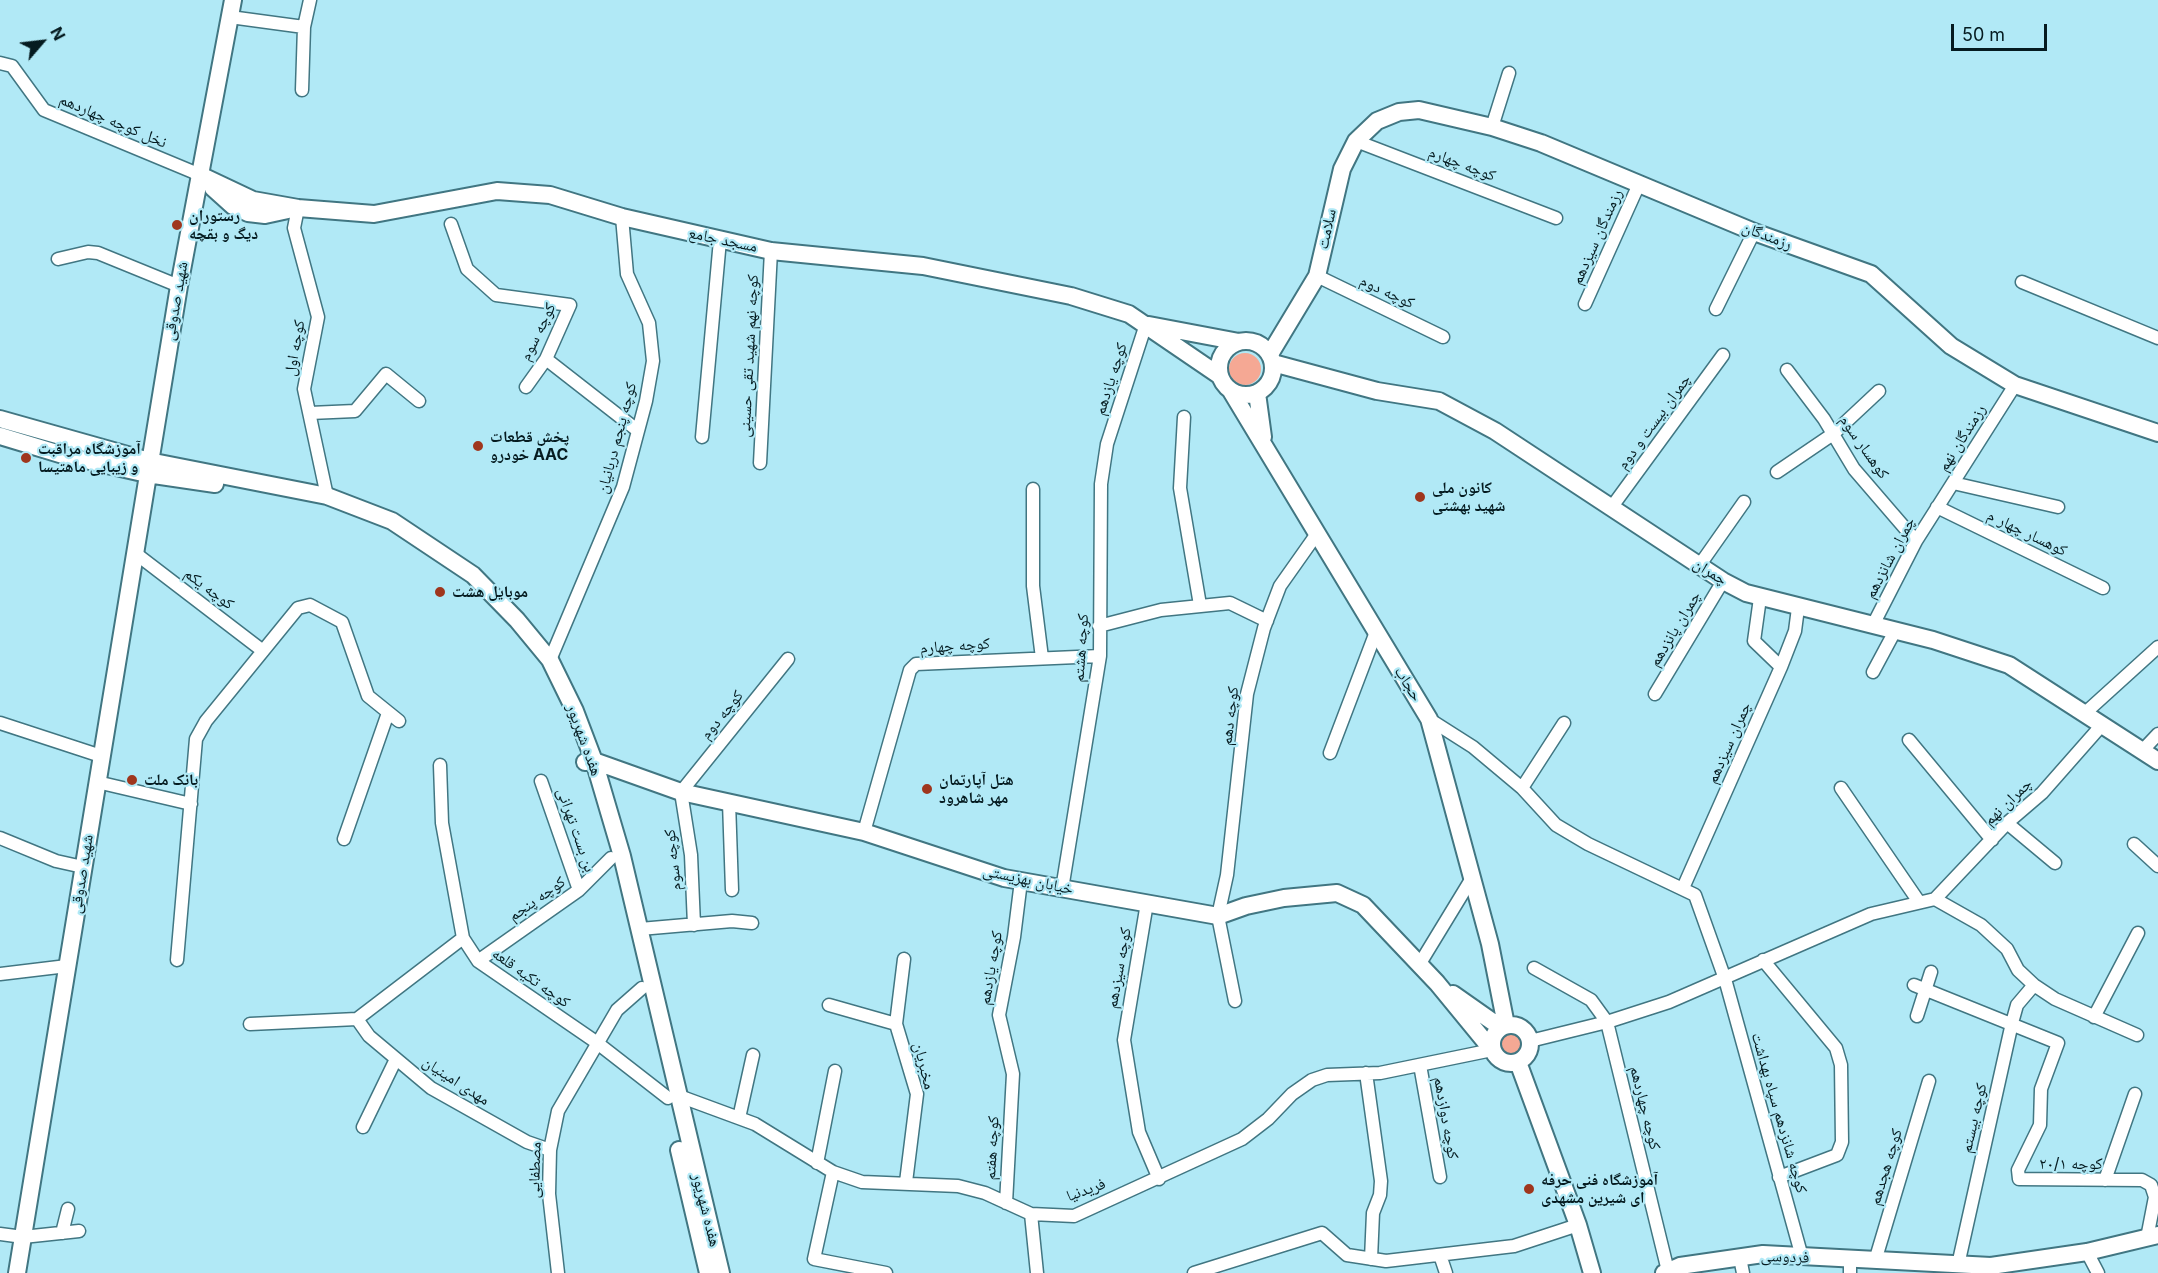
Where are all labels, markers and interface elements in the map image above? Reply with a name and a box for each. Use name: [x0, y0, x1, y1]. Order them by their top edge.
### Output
north arrow: [12, 12, 72, 72]
scale bar: [1954, 12, 2050, 50]
text: N: [46, 23, 70, 44]
text: 50 m: [1962, 24, 2005, 45]
street label: نخل کوچه چهاردهم: [56, 90, 170, 152]
street label: کوچه چهارم: [1426, 142, 1498, 186]
street label: رزمندگان سیزدهم: [1567, 186, 1627, 288]
place label: رستوران دیگ و بقچه: [189, 206, 258, 244]
street label: سلامت: [1313, 207, 1341, 251]
marker: رستوران دیگ و بقچه: [170, 218, 184, 232]
street label: رزمندگان: [1739, 218, 1795, 254]
street label: مسجد جامع: [687, 223, 759, 257]
street label: شهید صدوقی: [160, 260, 192, 342]
street label: کوچه دوم: [1357, 271, 1417, 313]
street label: کوچه نهم شهید تقی حسینی: [735, 274, 763, 438]
street label: کوچه سوم: [516, 300, 560, 364]
street label: کوچه اول: [281, 318, 309, 378]
street label: کوچه یازدهم: [1090, 340, 1132, 418]
street label: چمران بیست و دوم: [1613, 371, 1695, 473]
street label: کوچه پنجم دربانیان: [593, 380, 641, 496]
street label: رزمندگان نهم: [1934, 401, 1990, 475]
street label: کوهسار سوم: [1835, 411, 1893, 483]
place label: پخش قطعات خودرو AAC: [490, 427, 569, 465]
place label: آموزشگاه مراقبت و زیبایی ماهتیسا: [38, 439, 141, 477]
marker: پخش قطعات خودرو AAC: [471, 439, 485, 453]
marker: آموزشگاه مراقبت و زیبایی ماهتیسا: [19, 451, 33, 465]
place label: کانون ملی شهید بهشتی: [1432, 478, 1506, 516]
marker: کانون ملی شهید بهشتی: [1413, 490, 1427, 504]
street label: کوهسار چهار م: [1984, 505, 2070, 561]
street label: چمران شانزدهم: [1860, 514, 1920, 602]
street label: چمران: [1689, 554, 1731, 590]
street label: کوچه یکم: [180, 564, 238, 614]
place label: موبایل هشت: [452, 582, 528, 602]
marker: موبایل هشت: [433, 585, 447, 599]
street label: چمران پانزدهم: [1645, 588, 1705, 670]
street label: کوچه هشتم: [1069, 613, 1093, 683]
street label: کوچه چهارم: [919, 634, 991, 658]
street label: حجاب: [1390, 663, 1426, 705]
street label: کوچه دهم: [1217, 685, 1243, 747]
street label: کوچه دوم: [696, 686, 748, 744]
street label: چمران سیزدهم: [1703, 699, 1755, 787]
street label: هفده شهریور: [562, 701, 606, 779]
place label: بانک ملت: [144, 770, 198, 790]
place label: هتل آپارتمان مهر شاهرود: [939, 770, 1014, 808]
marker: بانک ملت: [125, 773, 139, 787]
street label: چمران نهم: [1980, 774, 2036, 830]
marker: هتل آپارتمان مهر شاهرود: [920, 782, 934, 796]
street label: بن بست تهرانی: [553, 785, 599, 875]
street label: کوچه سوم: [660, 828, 686, 892]
street label: شهید صدوقی: [66, 833, 98, 915]
street label: خیابان بهزیستی: [981, 861, 1075, 899]
street label: کوچه پنجم: [505, 872, 569, 926]
street label: کوچه سیزدهم: [1102, 926, 1136, 1010]
street label: کوچه یازدهم: [975, 929, 1007, 1007]
street label: کوچه تکیه قلعه: [488, 944, 574, 1012]
street label: کوچه شانزدهم سپاه بهداشت: [1747, 1031, 1811, 1195]
street label: مخبریان: [909, 1040, 939, 1092]
street label: مهدی امینیان: [419, 1052, 493, 1110]
street label: کوچه چهاردهم: [1625, 1064, 1665, 1152]
street label: کوچه دوازدهم: [1429, 1075, 1463, 1161]
street label: کوچه بیستم: [1957, 1081, 1991, 1155]
street label: کوچه هفتم: [981, 1115, 1003, 1181]
street label: کوچه هجدهم: [1865, 1126, 1907, 1208]
street label: مصطفایی: [524, 1141, 546, 1199]
street label: کوچه ۲۰/۱: [2039, 1154, 2103, 1174]
place label: آموزشگاه فنی حرفه ای شیرین مشهدی: [1541, 1170, 1658, 1208]
street label: هفده شهریور: [688, 1171, 724, 1249]
street label: فریدنیا: [1064, 1174, 1108, 1206]
marker: آموزشگاه فنی حرفه ای شیرین مشهدی: [1522, 1182, 1536, 1196]
street label: فردوسی: [1760, 1247, 1810, 1267]

